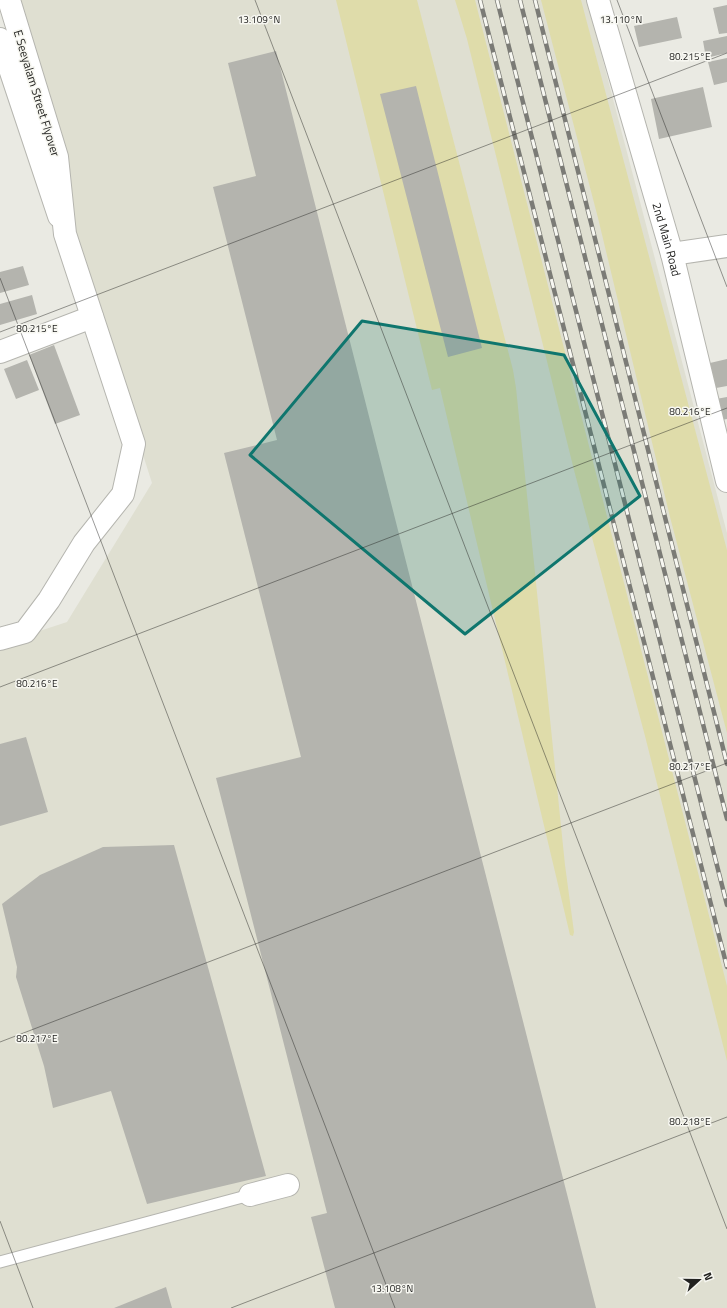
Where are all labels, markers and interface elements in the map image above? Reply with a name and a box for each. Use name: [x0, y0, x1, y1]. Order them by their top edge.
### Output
text: 13.109°N: [238, 12, 280, 27]
text: 13.110°N: [600, 12, 642, 27]
street label: E Seeyalam Street Flyover: [9, 27, 65, 159]
text: 80.215°E: [669, 49, 711, 64]
street label: 2nd Main Road: [648, 200, 687, 278]
text: 80.215°E: [16, 321, 58, 336]
text: 80.216°E: [669, 404, 711, 419]
text: 80.216°E: [16, 676, 58, 691]
text: 80.217°E: [669, 759, 711, 774]
text: 80.217°E: [16, 1031, 58, 1046]
text: 80.218°E: [669, 1114, 711, 1129]
north arrow: [679, 1260, 719, 1300]
text: N: [700, 1270, 717, 1283]
text: 13.108°N: [371, 1281, 413, 1296]

